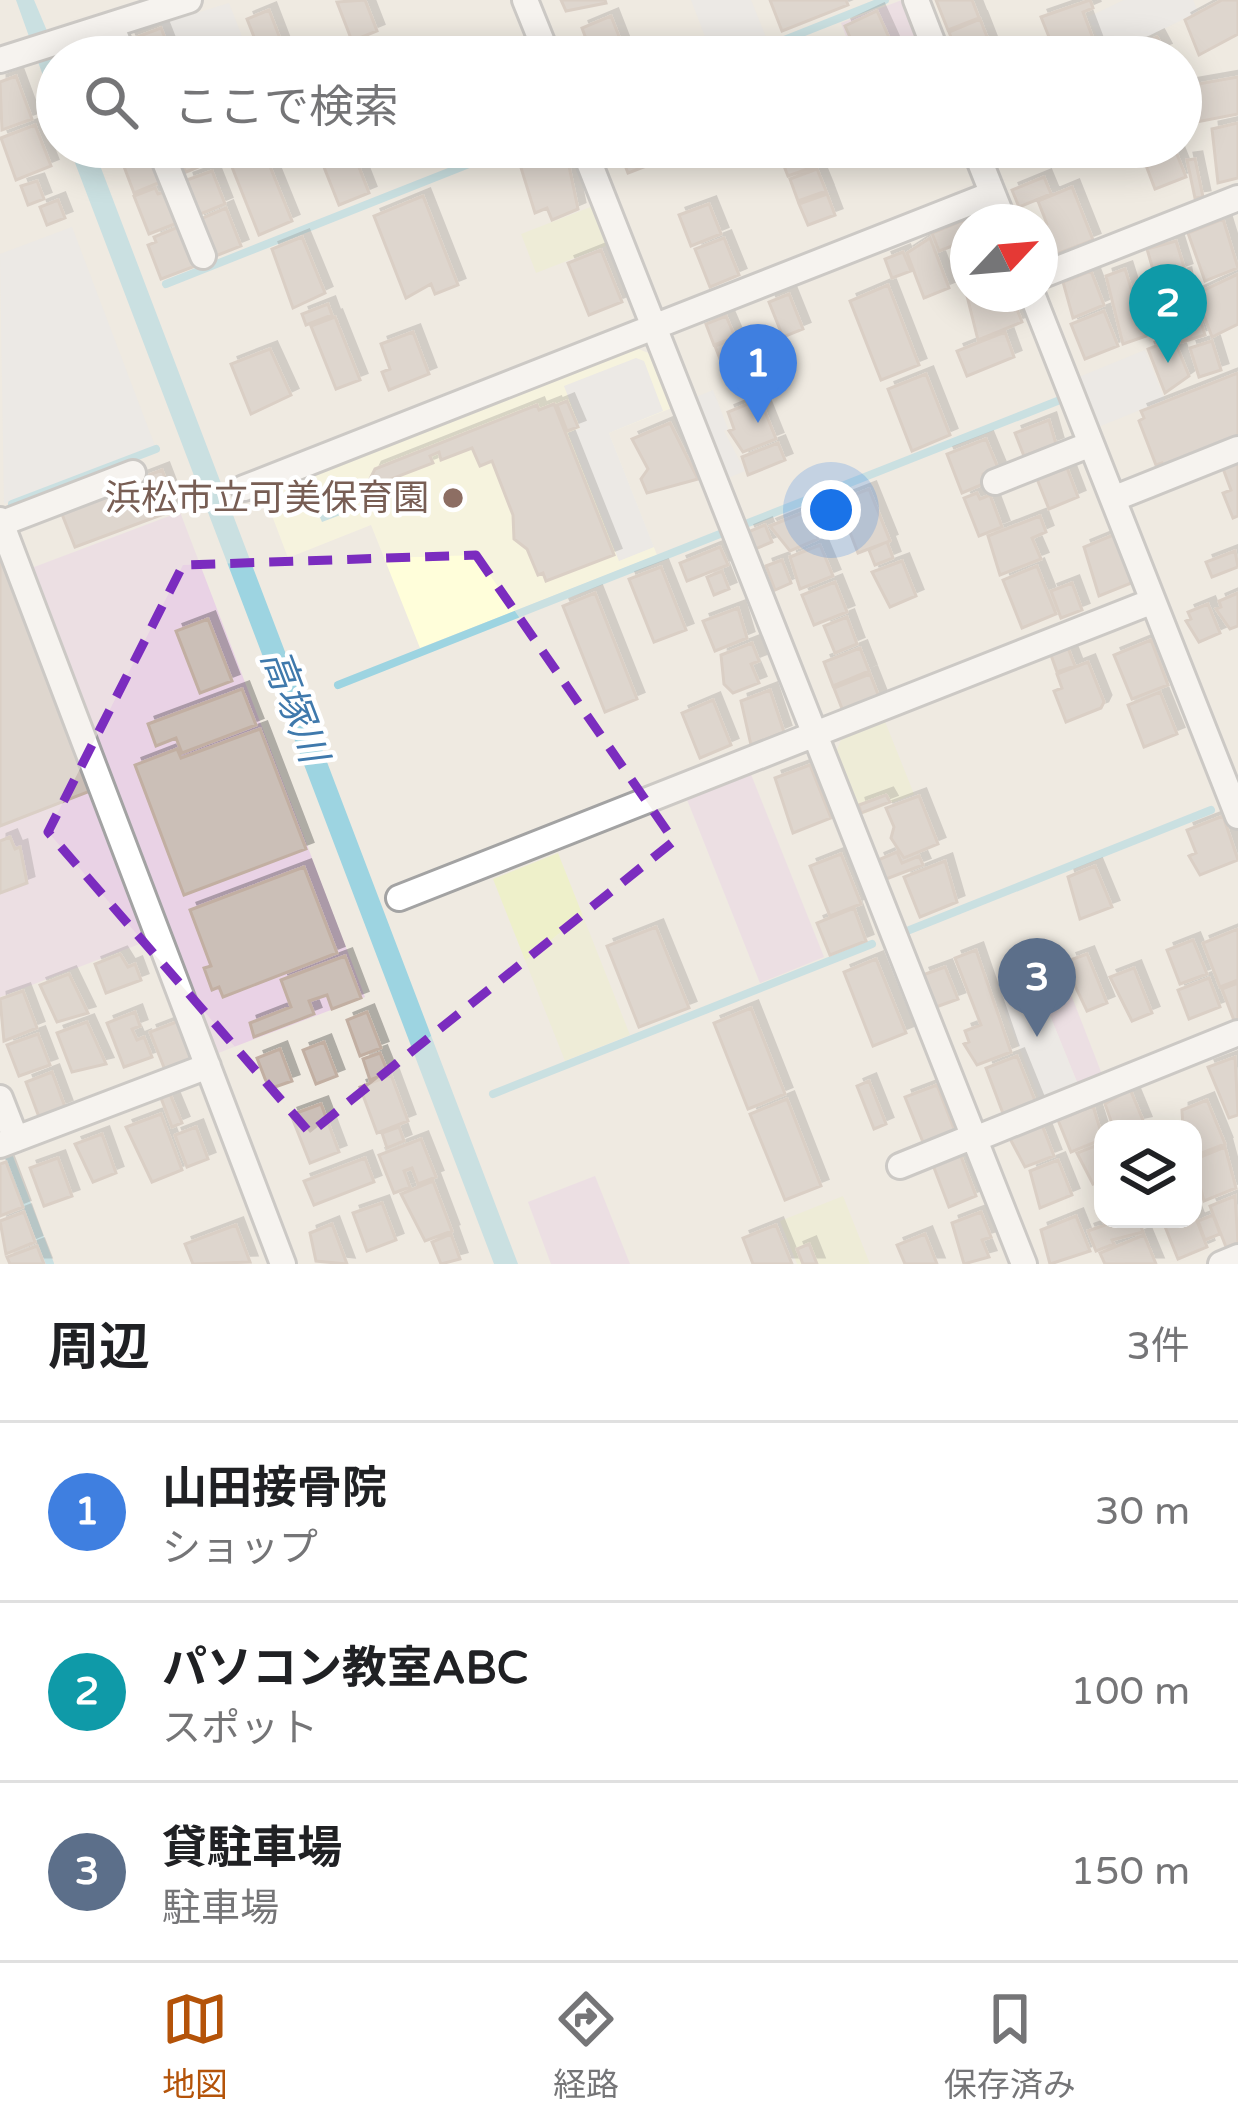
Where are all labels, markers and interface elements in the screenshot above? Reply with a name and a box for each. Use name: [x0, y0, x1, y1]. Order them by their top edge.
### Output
search box: [36, 36, 1202, 168]
icon: search: [78, 69, 144, 135]
text: ここで検索: [174, 81, 399, 135]
north arrow: [950, 204, 1058, 312]
pin: 2: [1129, 264, 1207, 363]
pin: 1: [719, 324, 797, 423]
place label: 浜松市立可美保育園: [105, 477, 429, 520]
your location: [801, 480, 861, 540]
marker: 浜松市立可美保育園: [440, 485, 466, 511]
water label: 高塚川: [251, 643, 338, 773]
pin: 3: [998, 938, 1076, 1037]
map controls: [1094, 1120, 1202, 1228]
button: layers: [1094, 1120, 1202, 1228]
text: 周辺: [48, 1317, 150, 1379]
text: 3件: [1127, 1323, 1190, 1370]
text: 山田接骨院: [162, 1462, 387, 1516]
text: 1: [75, 1488, 99, 1535]
text: 30 m: [1095, 1488, 1190, 1535]
text: ショップ: [162, 1525, 318, 1572]
text: パソコン教室ABC: [162, 1642, 528, 1696]
text: 2: [75, 1668, 99, 1715]
text: 100 m: [1071, 1668, 1190, 1715]
text: スポット: [162, 1705, 318, 1752]
text: 貸駐車場: [162, 1822, 342, 1876]
text: 3: [75, 1848, 99, 1895]
text: 150 m: [1071, 1848, 1190, 1895]
text: 駐車場: [162, 1885, 279, 1932]
tab: 地図: [162, 1986, 228, 2106]
tab: 経路: [553, 1986, 619, 2106]
tab: 保存済み: [944, 1986, 1076, 2106]

